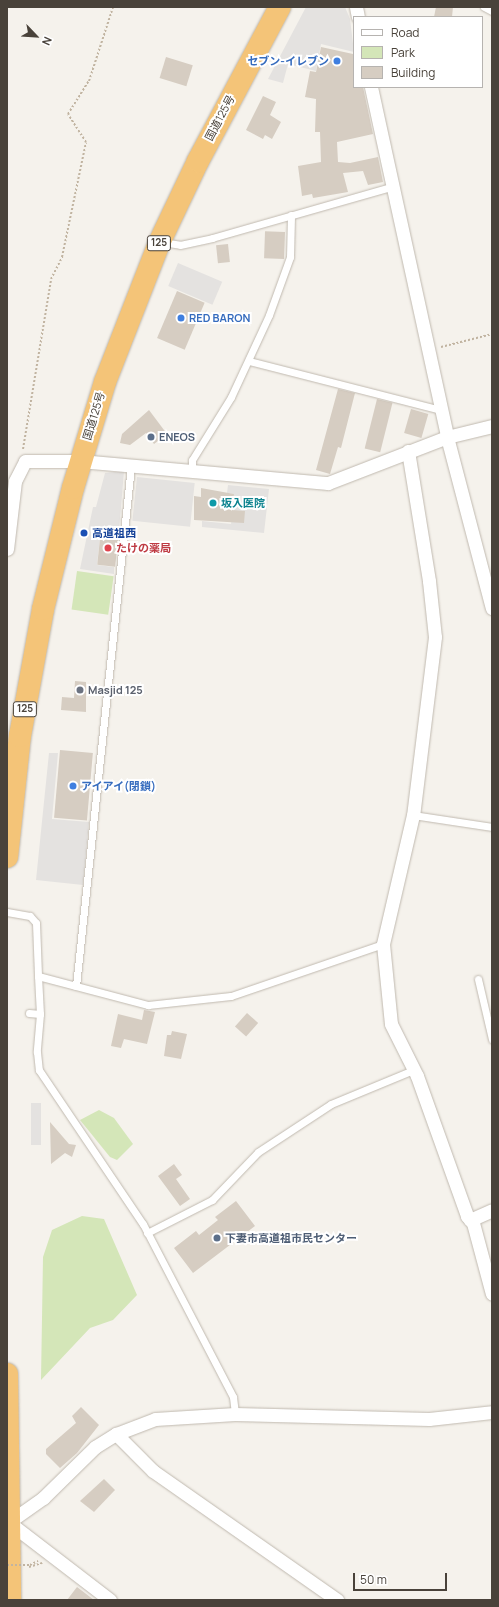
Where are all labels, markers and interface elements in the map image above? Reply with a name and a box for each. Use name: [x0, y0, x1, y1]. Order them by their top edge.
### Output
north arrow: [16, 16, 56, 56]
legend: [353, 16, 483, 88]
text: Road: [391, 24, 419, 41]
text: N: [39, 35, 56, 48]
text: Park: [391, 44, 415, 61]
place label: セブン-イレブン: [247, 54, 329, 68]
marker: セブン-イレブン: [332, 56, 342, 66]
text: Building: [391, 64, 435, 81]
street label: 国道125号: [202, 93, 238, 143]
road number: 125: [146, 235, 172, 251]
place label: RED BARON: [189, 311, 250, 325]
marker: RED BARON: [176, 313, 186, 323]
street label: 国道125号: [80, 390, 108, 442]
place label: ENEOS: [159, 430, 195, 444]
marker: ENEOS: [146, 432, 156, 442]
place label: 坂入医院: [221, 496, 265, 510]
marker: 坂入医院: [208, 498, 218, 508]
place label: 高道祖西: [92, 526, 136, 540]
marker: 高道祖西: [79, 528, 89, 538]
place label: たけの薬局: [116, 541, 171, 555]
marker: たけの薬局: [103, 543, 113, 553]
place label: Masjid 125: [88, 683, 143, 697]
marker: Masjid 125: [75, 685, 85, 695]
road number: 125: [12, 701, 38, 717]
place label: アイアイ(閉鎖): [81, 779, 157, 793]
marker: アイアイ(閉鎖): [68, 781, 78, 791]
place label: 下妻市高道祖市民センター: [225, 1231, 357, 1245]
marker: 下妻市高道祖市民センター: [212, 1233, 222, 1243]
scale bar: [355, 1565, 449, 1591]
text: 50 m: [360, 1571, 387, 1588]

